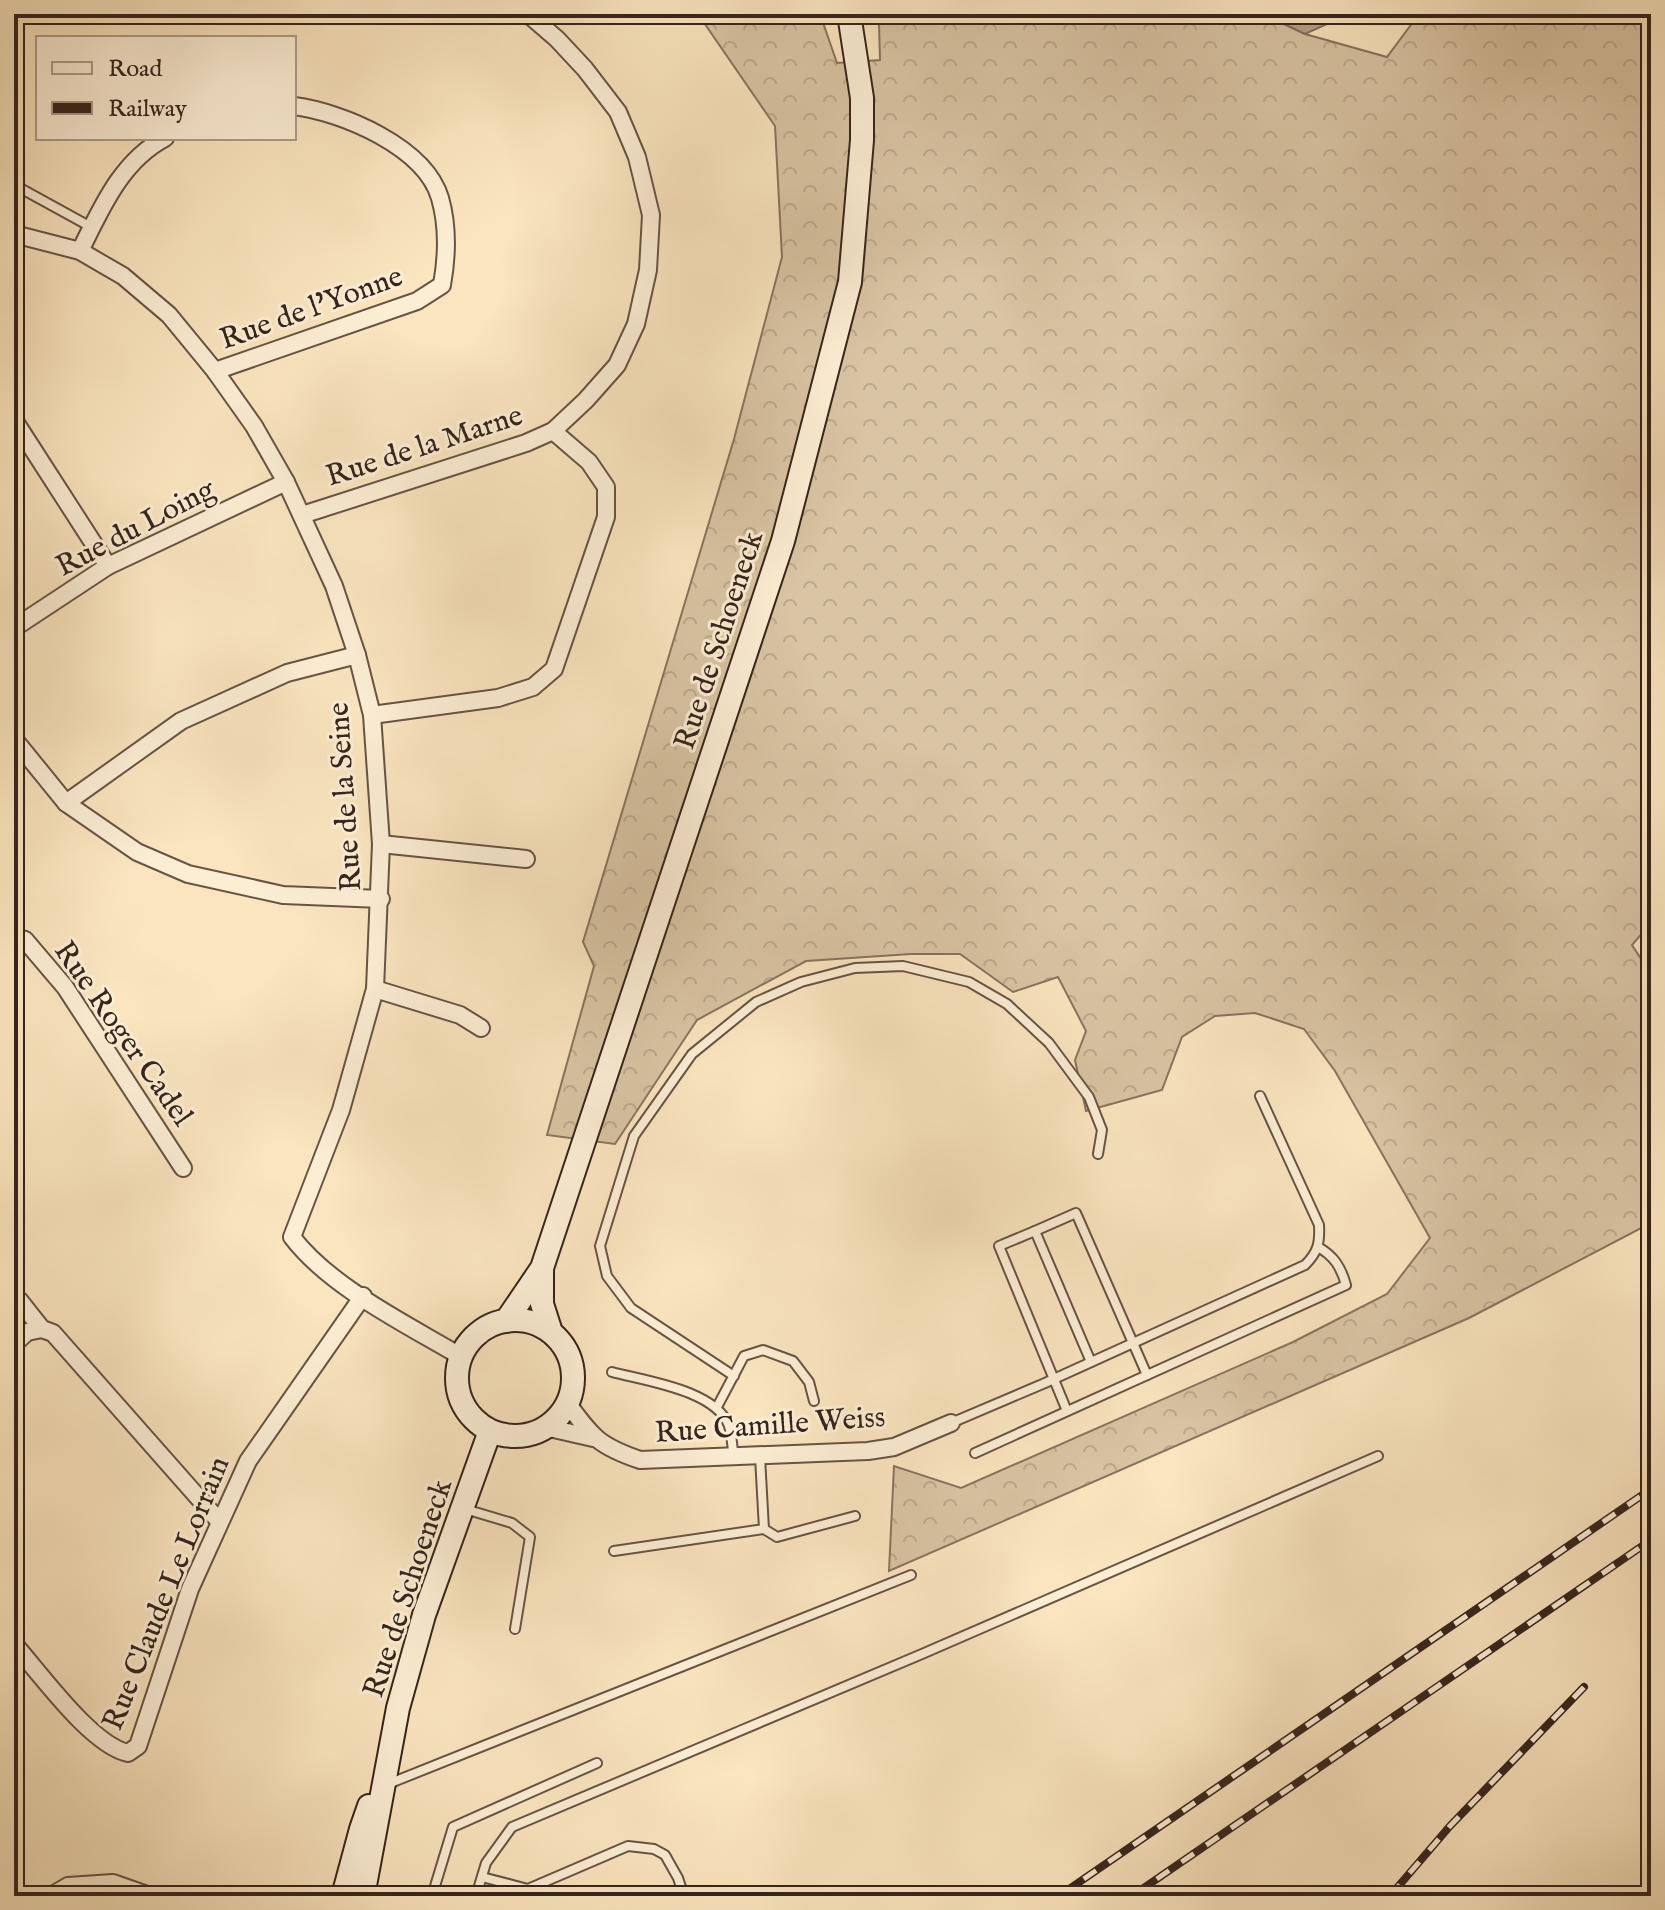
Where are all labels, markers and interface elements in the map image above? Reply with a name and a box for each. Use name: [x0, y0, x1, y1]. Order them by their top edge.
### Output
legend: [36, 36, 296, 140]
text: Road: [108, 54, 162, 85]
text: Railway: [108, 94, 187, 125]
street label: Rue de l'Yonne: [215, 258, 408, 360]
street label: Rue de la Marne: [321, 397, 528, 497]
street label: Rue du Loing: [50, 471, 223, 587]
street label: Rue de Schoeneck: [667, 526, 773, 755]
street label: Rue de la Seine: [320, 701, 372, 893]
street label: Rue Roger Cadel: [44, 934, 201, 1135]
street label: Rue Camille Weiss: [654, 1399, 887, 1453]
street label: Rue Claude Le Lorrain: [95, 1451, 239, 1736]
street label: Rue de Schoeneck: [356, 1474, 462, 1703]

